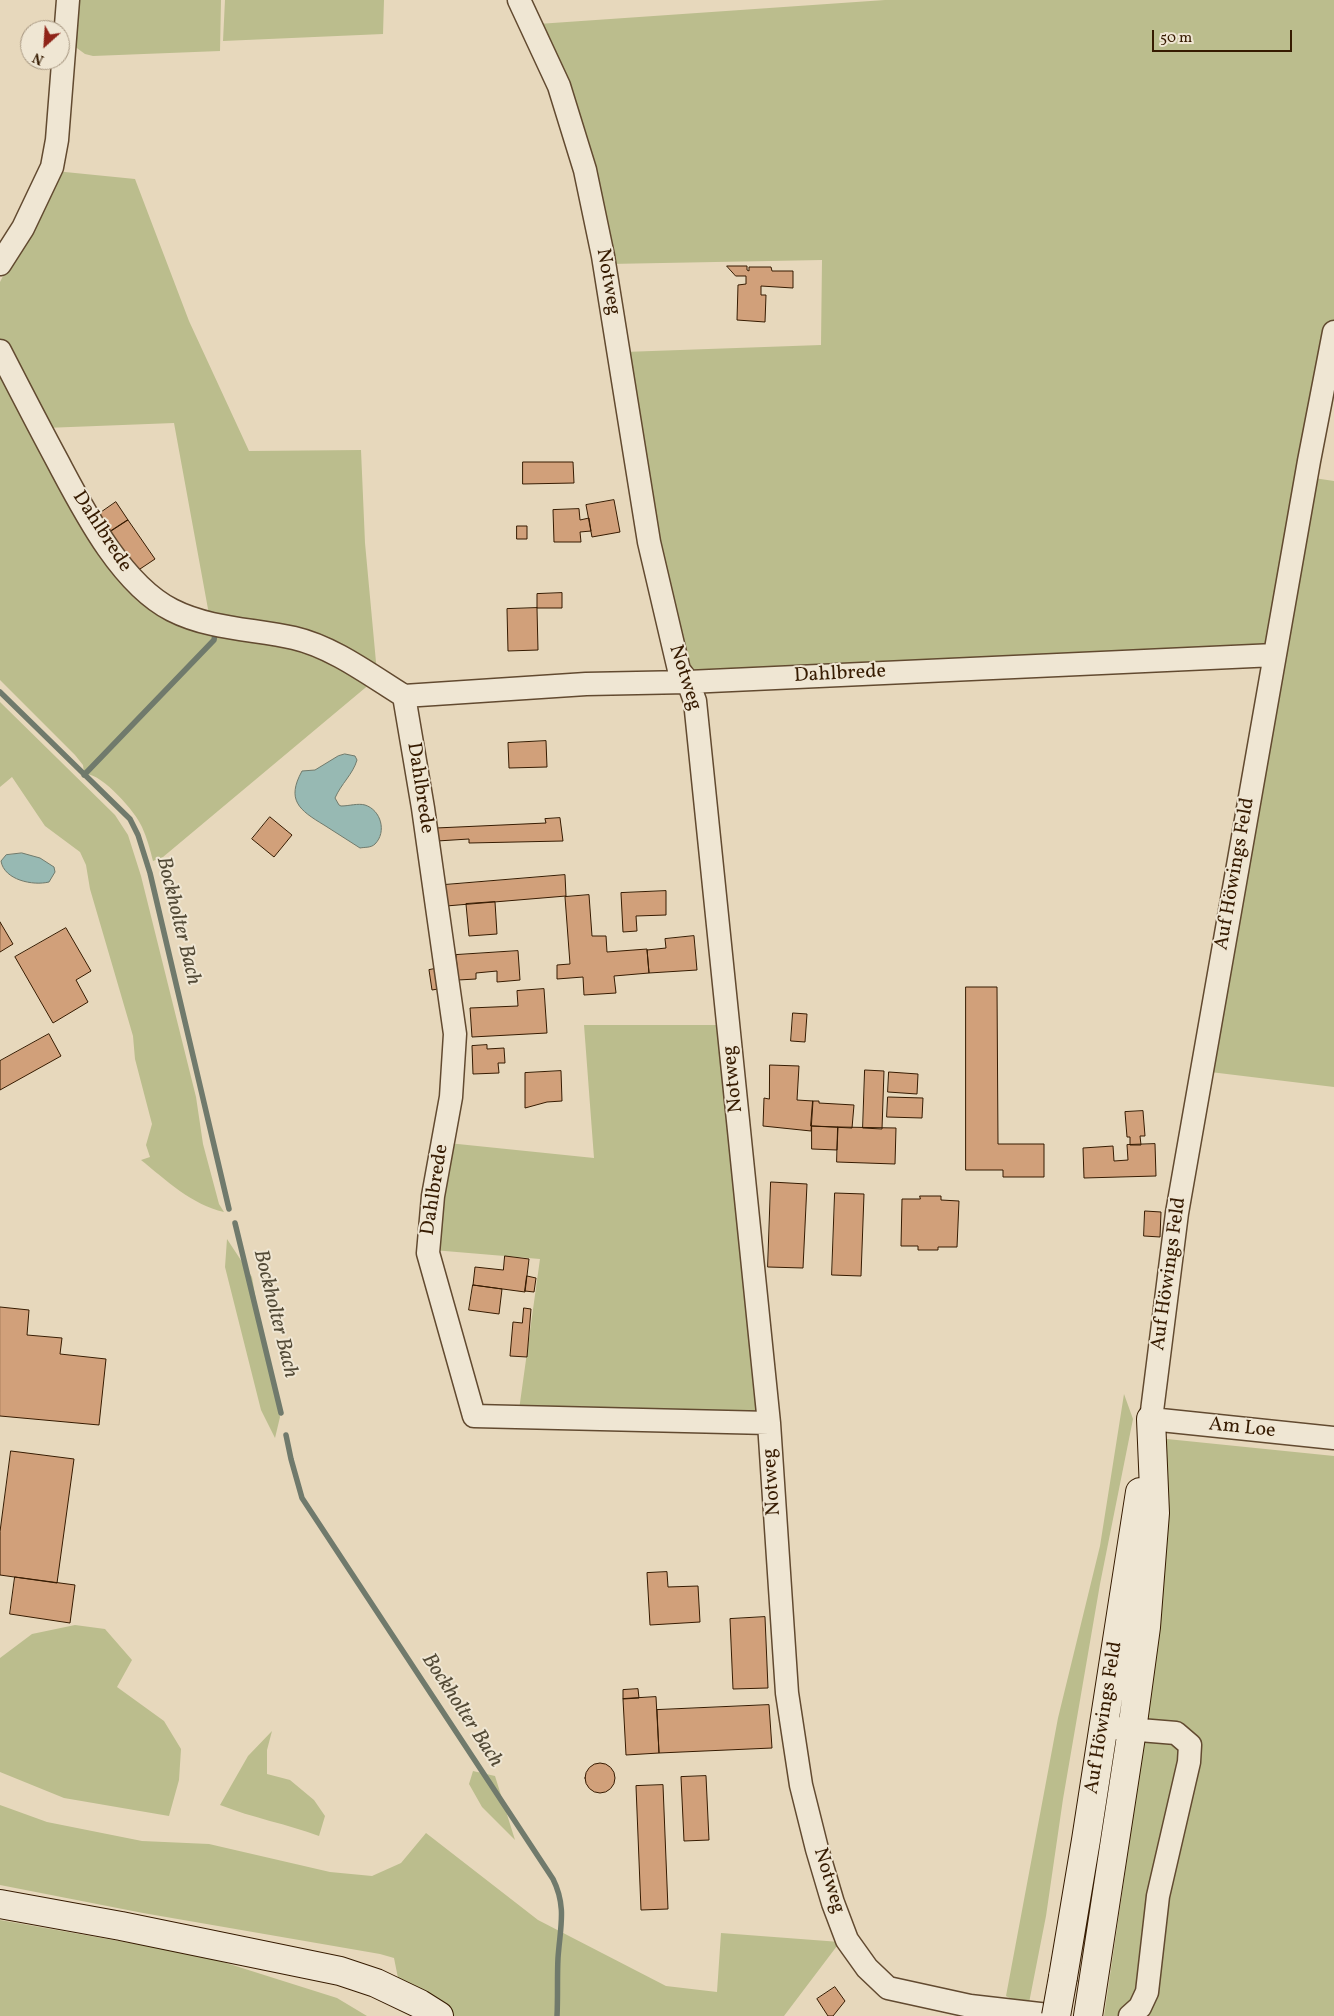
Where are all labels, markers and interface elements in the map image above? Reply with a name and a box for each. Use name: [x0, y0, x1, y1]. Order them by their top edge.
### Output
north arrow: [20, 20, 70, 70]
scale bar: [1154, 20, 1294, 52]
text: 50 m: [1160, 28, 1192, 49]
text: N: [30, 47, 47, 69]
street label: Notweg: [589, 247, 625, 317]
street label: Dahlbrede: [66, 487, 136, 577]
street label: Notweg: [662, 642, 706, 714]
street label: Dahlbrede: [793, 661, 887, 689]
street label: Dahlbrede: [400, 741, 438, 835]
street label: Auf Höwings Feld: [1211, 796, 1261, 952]
water label: Bockholter Bach: [149, 854, 205, 988]
street label: Notweg: [719, 1044, 749, 1114]
street label: Dahlbrede: [417, 1143, 455, 1237]
street label: Auf Höwings Feld: [1147, 1196, 1193, 1352]
water label: Bockholter Bach: [246, 1247, 302, 1381]
street label: Am Loe: [1207, 1414, 1277, 1444]
street label: Notweg: [759, 1448, 787, 1516]
street label: Auf Höwings Feld: [1081, 1640, 1129, 1796]
water label: Bockholter Bach: [415, 1649, 507, 1773]
street label: Notweg: [807, 1845, 849, 1917]

